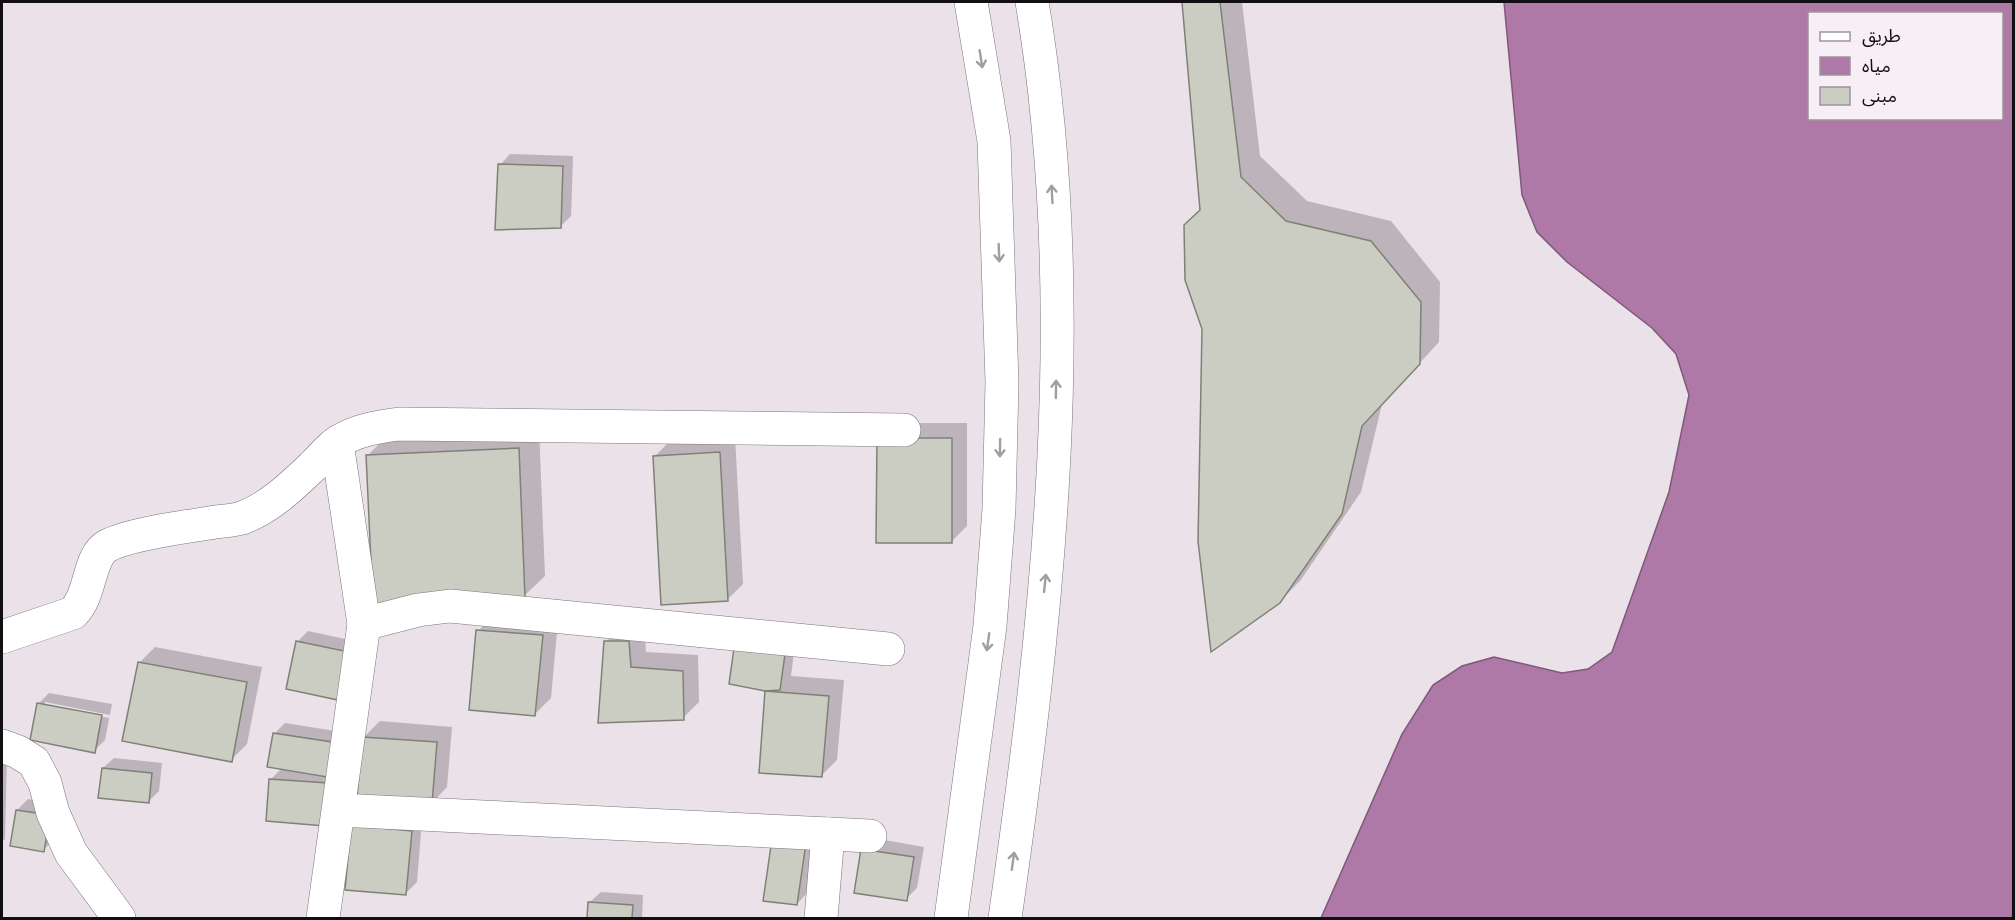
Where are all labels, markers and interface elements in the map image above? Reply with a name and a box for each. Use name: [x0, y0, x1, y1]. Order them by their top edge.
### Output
legend: [1808, 12, 2003, 120]
text: طريق: [1862, 25, 1901, 47]
one-way arrow: [976, 49, 987, 69]
text: مياه: [1862, 55, 1891, 76]
text: مبنى: [1862, 85, 1897, 107]
one-way arrow: [1047, 184, 1058, 204]
one-way arrow: [993, 243, 1004, 263]
one-way arrow: [1050, 379, 1062, 399]
one-way arrow: [995, 437, 1006, 457]
one-way arrow: [1040, 574, 1051, 594]
one-way arrow: [982, 632, 993, 652]
one-way arrow: [1008, 851, 1019, 871]

